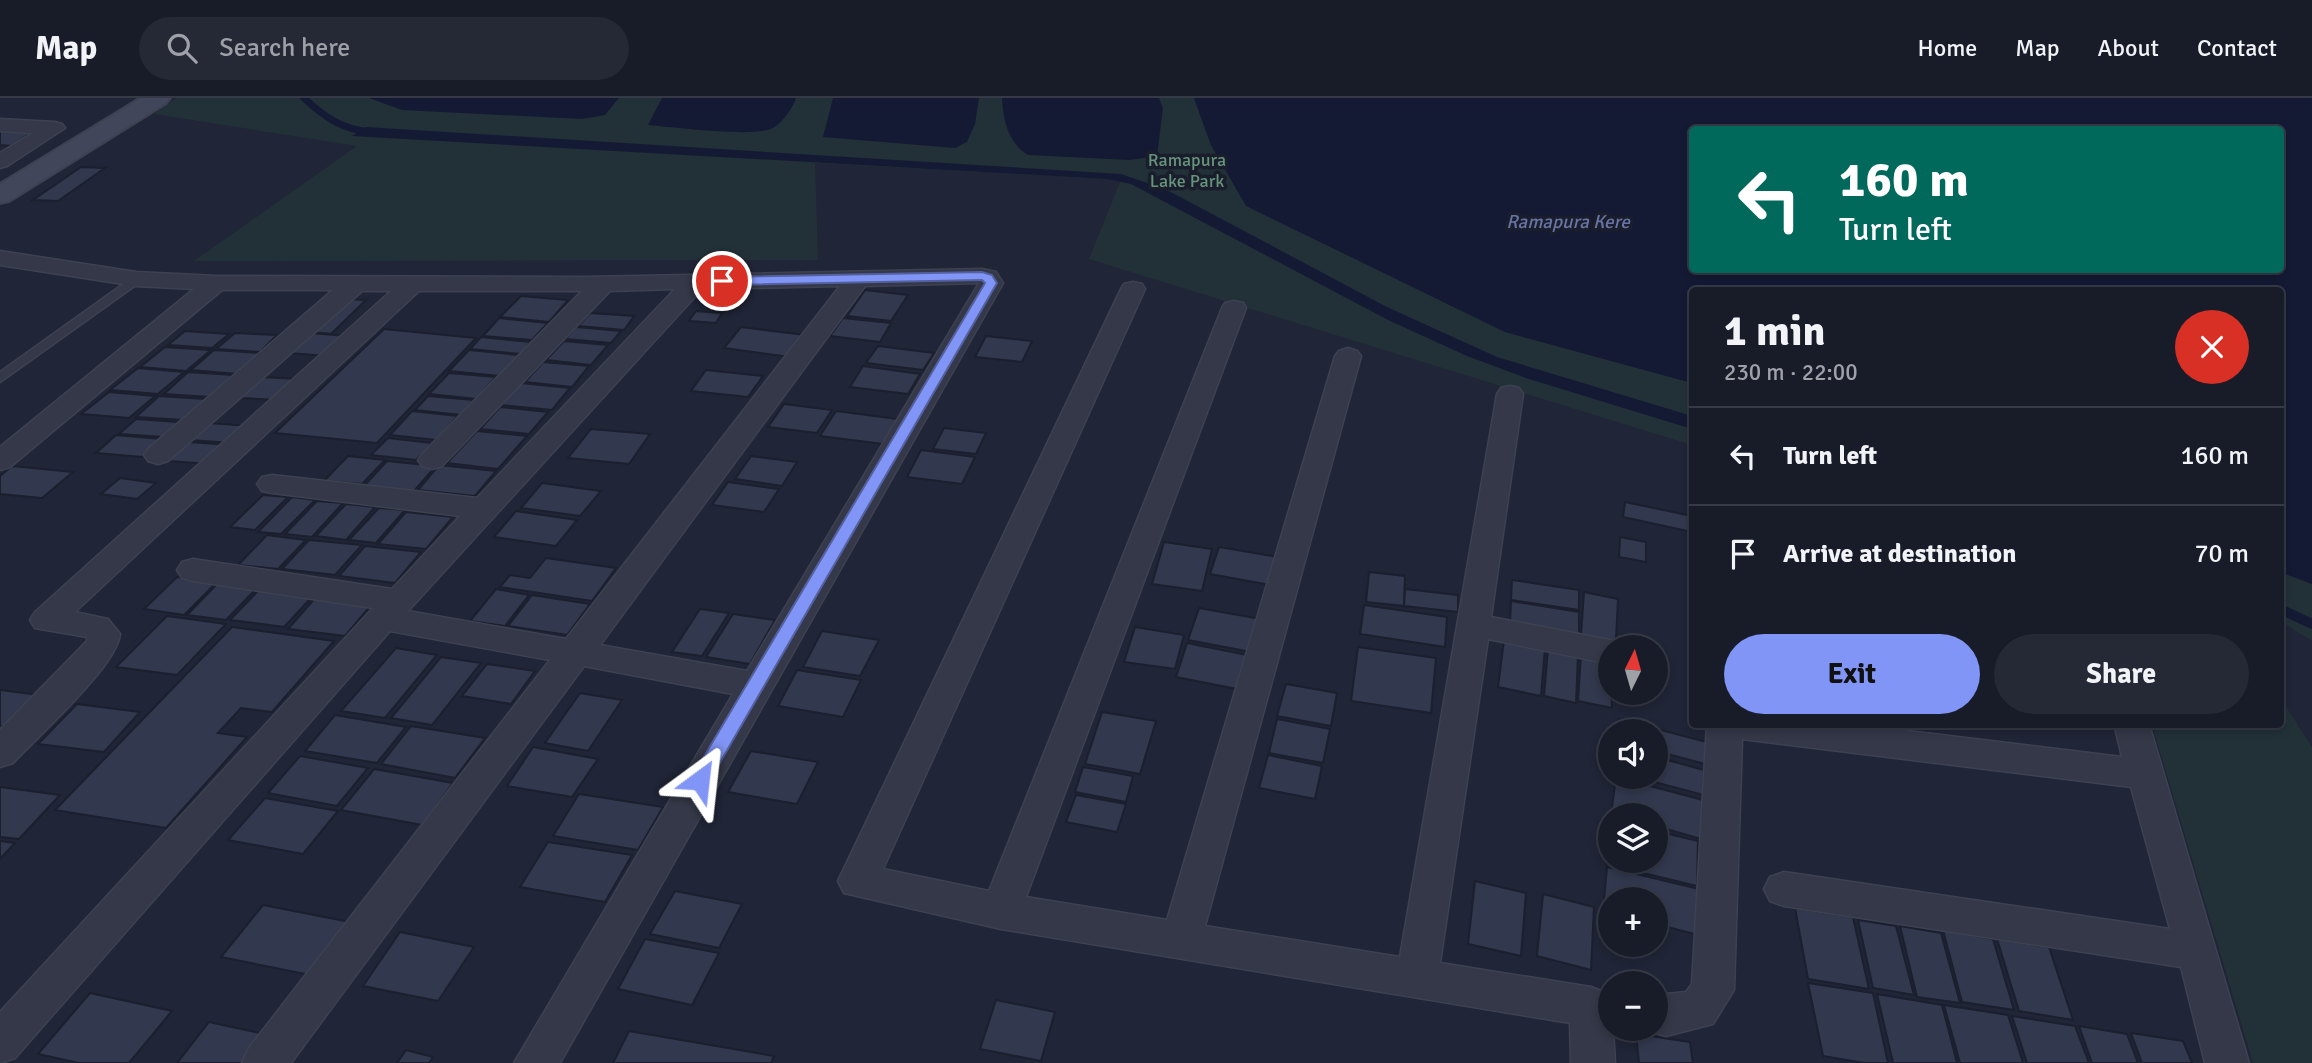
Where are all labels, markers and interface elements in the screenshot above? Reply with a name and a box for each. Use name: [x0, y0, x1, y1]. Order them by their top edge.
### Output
search box: [139, 17, 629, 80]
text: Map: [35, 28, 97, 69]
icon: search: [163, 29, 201, 67]
text: Search here: [219, 32, 350, 64]
text: Home: [1917, 33, 1977, 63]
text: Map: [2015, 33, 2060, 63]
text: About: [2098, 33, 2159, 63]
text: Contact: [2197, 33, 2277, 63]
park label: Ramapura Lake Park: [1148, 149, 1226, 192]
text: 160 m: [1839, 150, 1969, 210]
icon: left: [1724, 154, 1815, 245]
water label: Ramapura Kere: [1506, 210, 1631, 234]
text: Turn left: [1839, 210, 1952, 249]
pin: [692, 251, 752, 311]
icon: arrive: [703, 262, 741, 300]
text: 1 min: [1724, 306, 1825, 357]
button: close: [2175, 310, 2249, 384]
text: 230 m · 22:00: [1724, 358, 1858, 387]
icon: left: [1724, 437, 1762, 475]
text: Turn left: [1783, 440, 1877, 472]
text: 160 m: [2180, 440, 2249, 472]
icon: arrive: [1724, 535, 1762, 573]
text: Arrive at destination: [1783, 538, 2016, 570]
text: 70 m: [2194, 538, 2249, 570]
button: Exit: [1724, 634, 1980, 714]
button: Share: [1994, 634, 2249, 714]
north arrow: [1598, 635, 1668, 705]
map controls: [1598, 635, 1668, 1041]
button: sound: [1598, 719, 1668, 789]
position arrow: [663, 743, 737, 817]
button: layers: [1598, 803, 1668, 873]
button: +: [1598, 887, 1668, 957]
button: −: [1598, 971, 1668, 1041]

